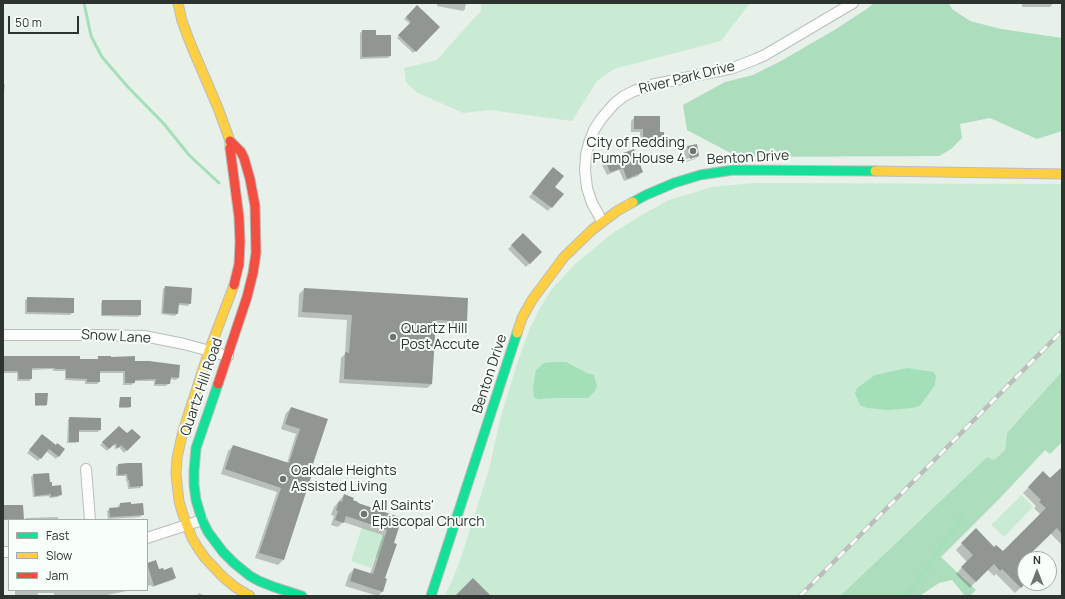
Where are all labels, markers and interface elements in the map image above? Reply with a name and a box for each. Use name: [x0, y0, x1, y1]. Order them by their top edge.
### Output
scale bar: [10, 8, 81, 34]
text: 50 m: [15, 14, 42, 31]
street label: River Park Drive: [637, 58, 737, 98]
place label: City of Redding Pump House 4: [587, 135, 685, 168]
marker: City of Redding Pump House 4: [688, 146, 698, 156]
street label: Benton Drive: [706, 147, 790, 169]
place label: Quartz Hill Post Accute: [401, 321, 479, 354]
street label: Snow Lane: [81, 327, 151, 347]
marker: Quartz Hill Post Accute: [388, 332, 398, 342]
street label: Benton Drive: [469, 332, 511, 416]
street label: Quartz Hill Road: [177, 336, 227, 438]
place label: Oakdale Heights Assisted Living: [291, 463, 397, 496]
marker: Oakdale Heights Assisted Living: [278, 474, 288, 484]
place label: All Saints' Episcopal Church: [372, 498, 484, 530]
marker: All Saints' Episcopal Church: [359, 509, 369, 519]
legend: [8, 519, 148, 591]
text: Fast: [46, 527, 70, 544]
text: Slow: [46, 547, 72, 564]
north arrow: [1017, 551, 1057, 591]
text: N: [1033, 552, 1041, 567]
text: Jam: [46, 567, 68, 584]

